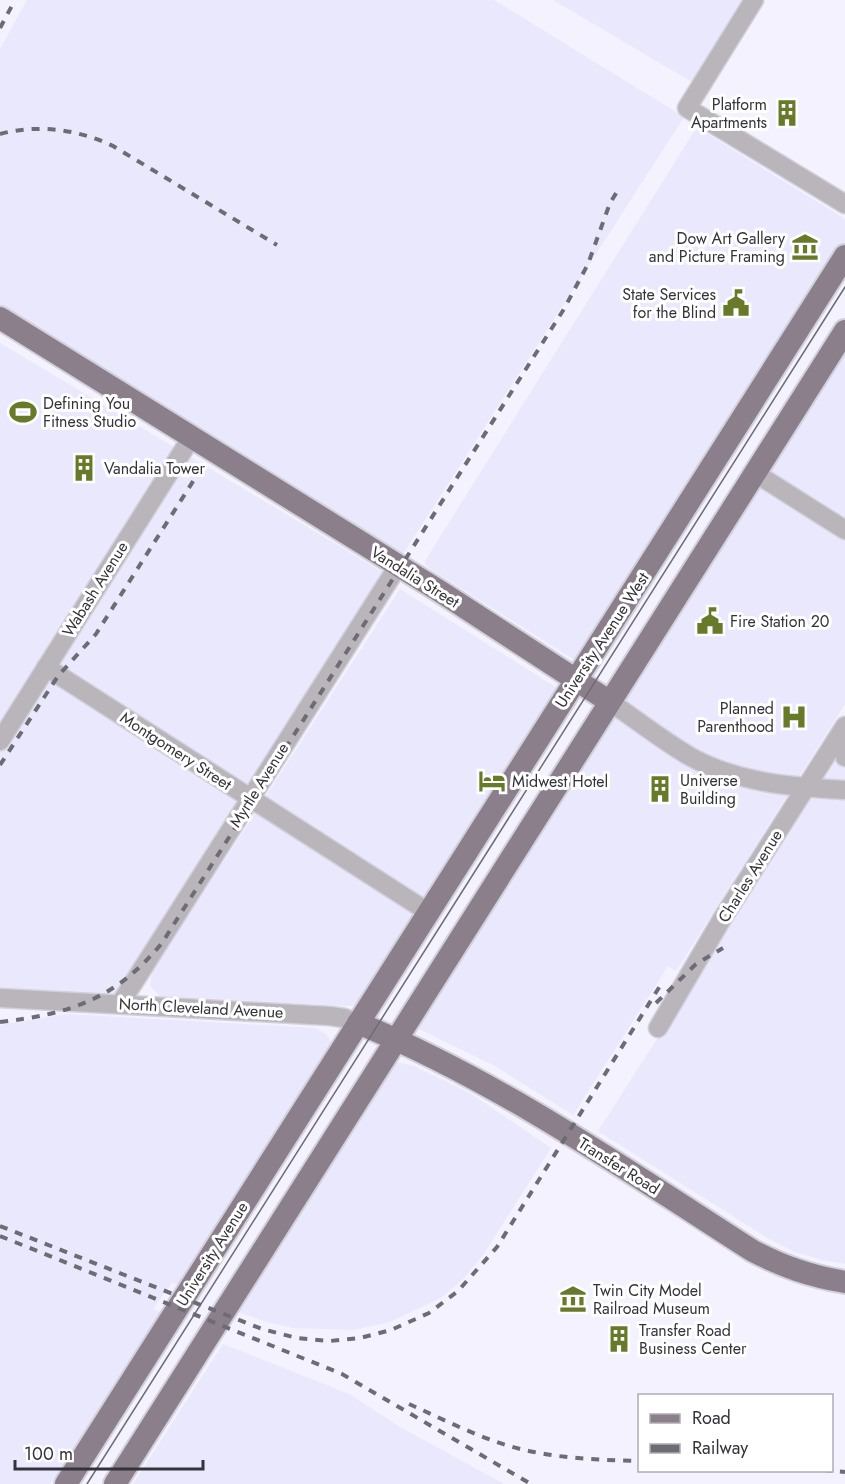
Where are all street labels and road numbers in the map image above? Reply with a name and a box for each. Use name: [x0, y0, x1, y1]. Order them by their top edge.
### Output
street label: Wabash Avenue: [57, 537, 133, 641]
street label: Vandalia Street: [366, 541, 464, 613]
street label: University Avenue West: [550, 568, 655, 712]
street label: Montgomery Street: [116, 706, 236, 796]
street label: Myrtle Avenue: [224, 738, 294, 832]
street label: Charles Avenue: [712, 825, 788, 927]
street label: North Cleveland Avenue: [118, 992, 284, 1024]
street label: Transfer Road: [574, 1132, 664, 1200]
street label: University Avenue: [171, 1197, 253, 1311]

